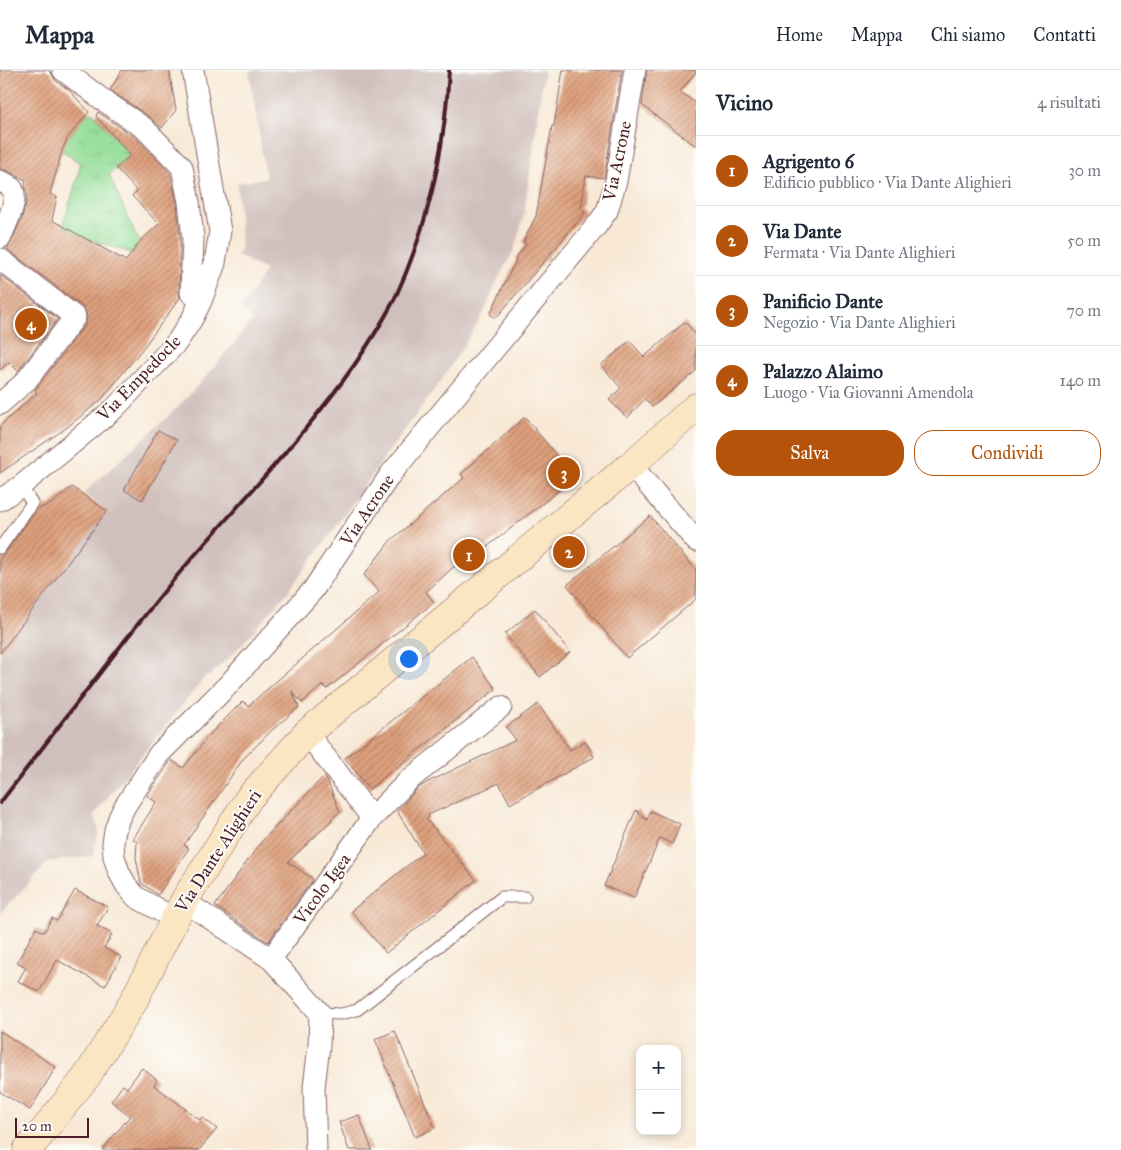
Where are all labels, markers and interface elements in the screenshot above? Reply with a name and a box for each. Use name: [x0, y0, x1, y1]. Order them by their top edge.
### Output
text: Mappa: [25, 20, 94, 50]
text: Home: [776, 24, 823, 46]
text: Mappa: [851, 24, 903, 46]
text: Chi siamo: [931, 24, 1005, 46]
text: Contatti: [1033, 24, 1096, 46]
text: Vicino: [716, 90, 773, 116]
text: 4 risultati: [1037, 93, 1101, 112]
street label: Via Acrone: [598, 119, 636, 204]
text: Agrigento 6: [763, 150, 854, 173]
text: 1: [729, 161, 735, 180]
text: 30 m: [1068, 161, 1101, 180]
text: Edificio pubblico · Via Dante Alighieri: [763, 173, 1012, 192]
text: Via Dante: [763, 220, 841, 243]
text: 2: [728, 231, 736, 250]
text: 50 m: [1067, 231, 1101, 250]
text: Fermata · Via Dante Alighieri: [763, 243, 955, 262]
text: Panificio Dante: [763, 290, 883, 313]
text: 3: [729, 301, 735, 320]
text: 70 m: [1066, 301, 1101, 320]
pin: 4: [15, 305, 47, 343]
text: Negozio · Via Dante Alighieri: [763, 313, 956, 332]
street label: Via Empedocle: [92, 330, 186, 427]
text: Palazzo Alaimo: [763, 360, 883, 383]
text: 4: [728, 371, 736, 390]
text: 140 m: [1060, 371, 1101, 390]
text: Luogo · Via Giovanni Amendola: [763, 383, 974, 402]
button: Salva: [716, 430, 904, 476]
button: Condividi: [914, 430, 1101, 476]
pin: 3: [548, 454, 580, 492]
street label: Via Acrone: [334, 470, 399, 551]
pin: 2: [553, 533, 585, 571]
pin: 1: [453, 536, 485, 574]
your location: [396, 646, 422, 672]
street label: Via Dante Alighieri: [169, 785, 267, 918]
street label: Vicolo Igea: [288, 849, 356, 930]
map controls: [636, 1045, 681, 1135]
button: +: [636, 1045, 681, 1090]
button: −: [636, 1090, 681, 1135]
scale bar: [15, 1115, 89, 1138]
text: 20 m: [22, 1118, 52, 1135]

